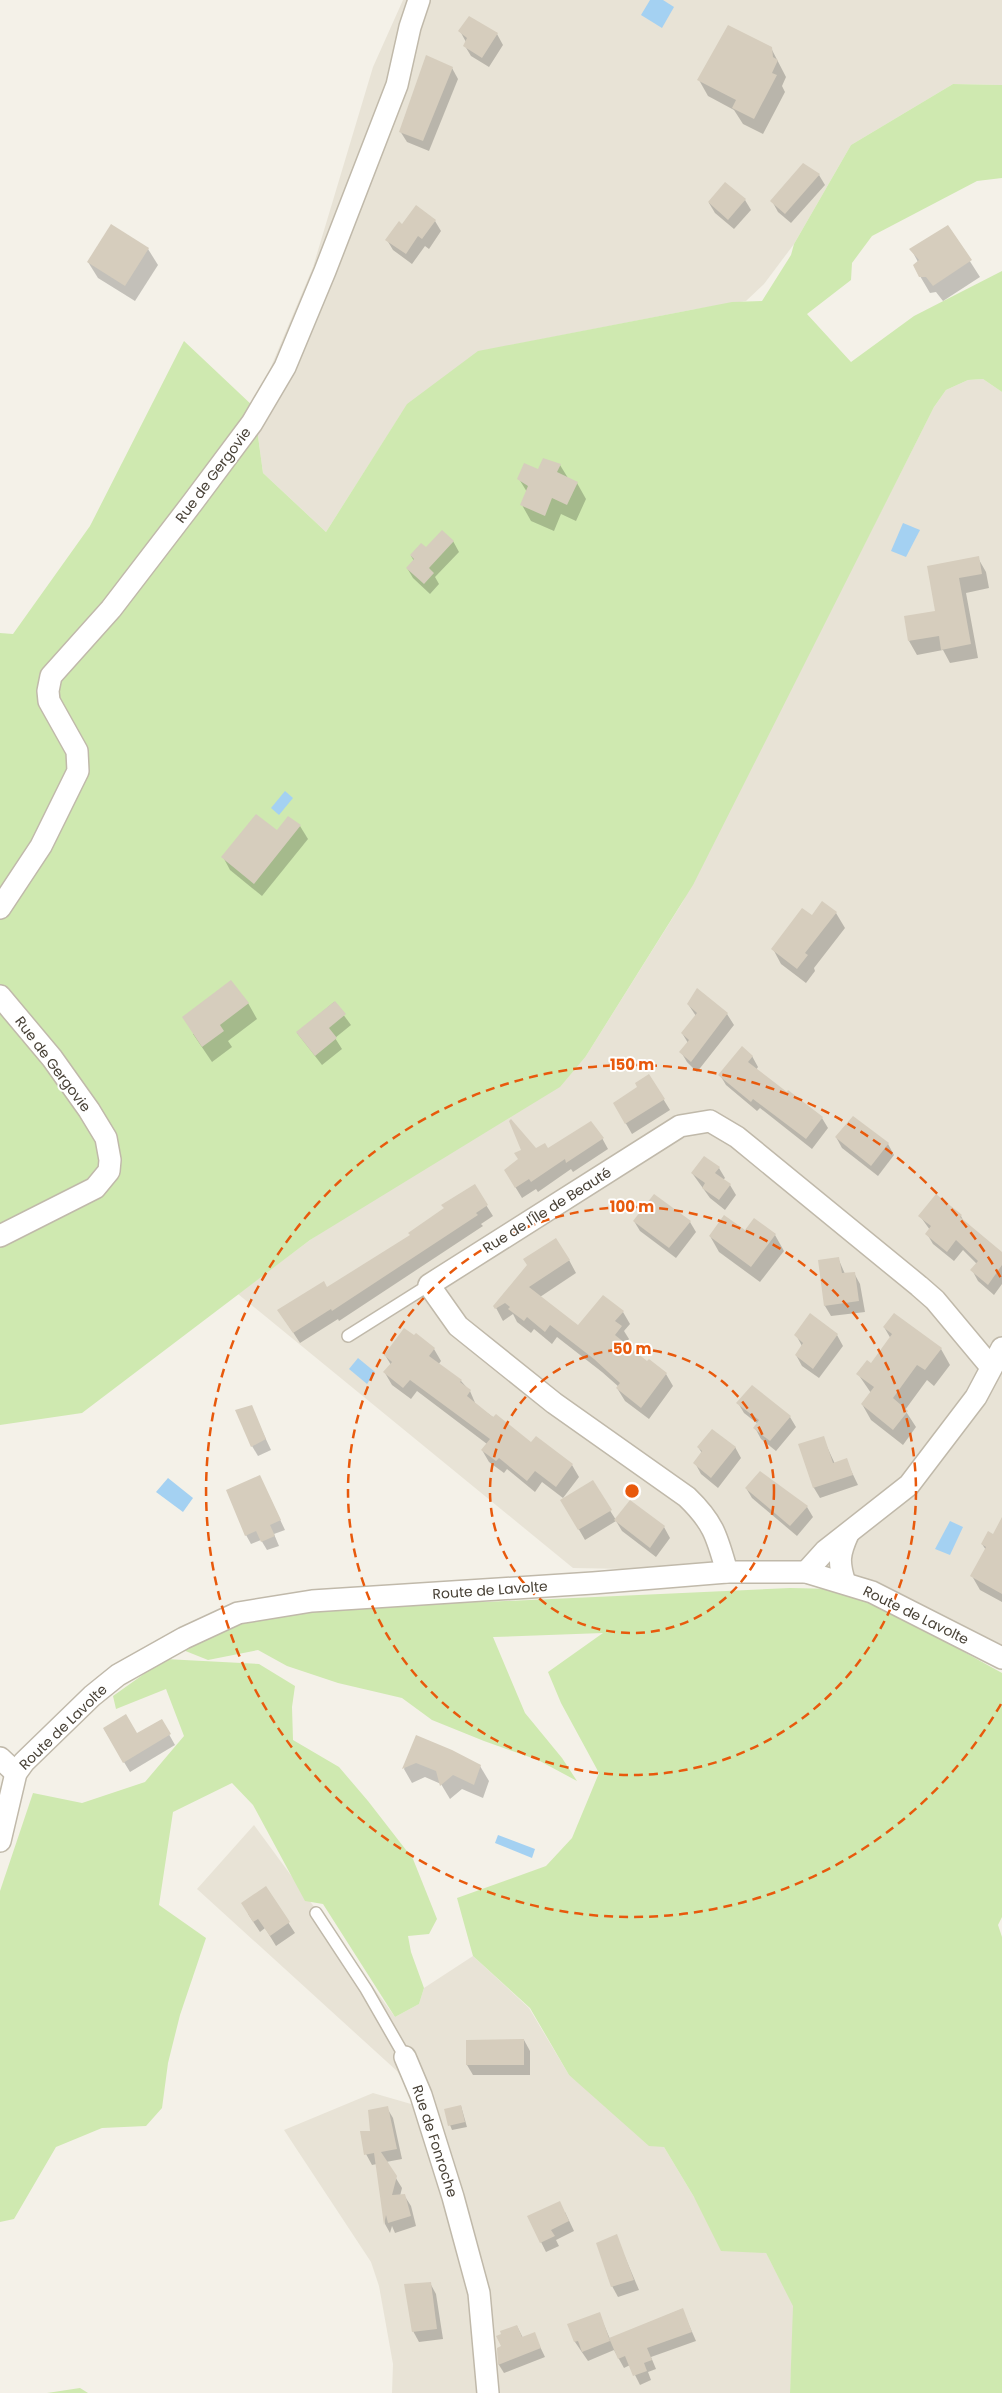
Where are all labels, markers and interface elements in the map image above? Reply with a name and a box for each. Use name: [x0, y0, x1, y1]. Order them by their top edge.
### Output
street label: Rue de Gergovie: [170, 423, 256, 527]
street label: Rue de Gergovie: [10, 1012, 96, 1116]
text: 150 m: [610, 1054, 654, 1075]
street label: Rue de l'Île de Beauté: [479, 1162, 615, 1258]
text: 100 m: [610, 1196, 654, 1217]
text: 50 m: [613, 1338, 651, 1359]
centre of rings: [623, 1482, 641, 1500]
street label: Route de Lavolte: [432, 1576, 549, 1604]
street label: Route de Lavolte: [860, 1581, 973, 1649]
street label: Route de Lavolte: [15, 1680, 112, 1774]
street label: Rue de Fonroche: [407, 2082, 463, 2200]

